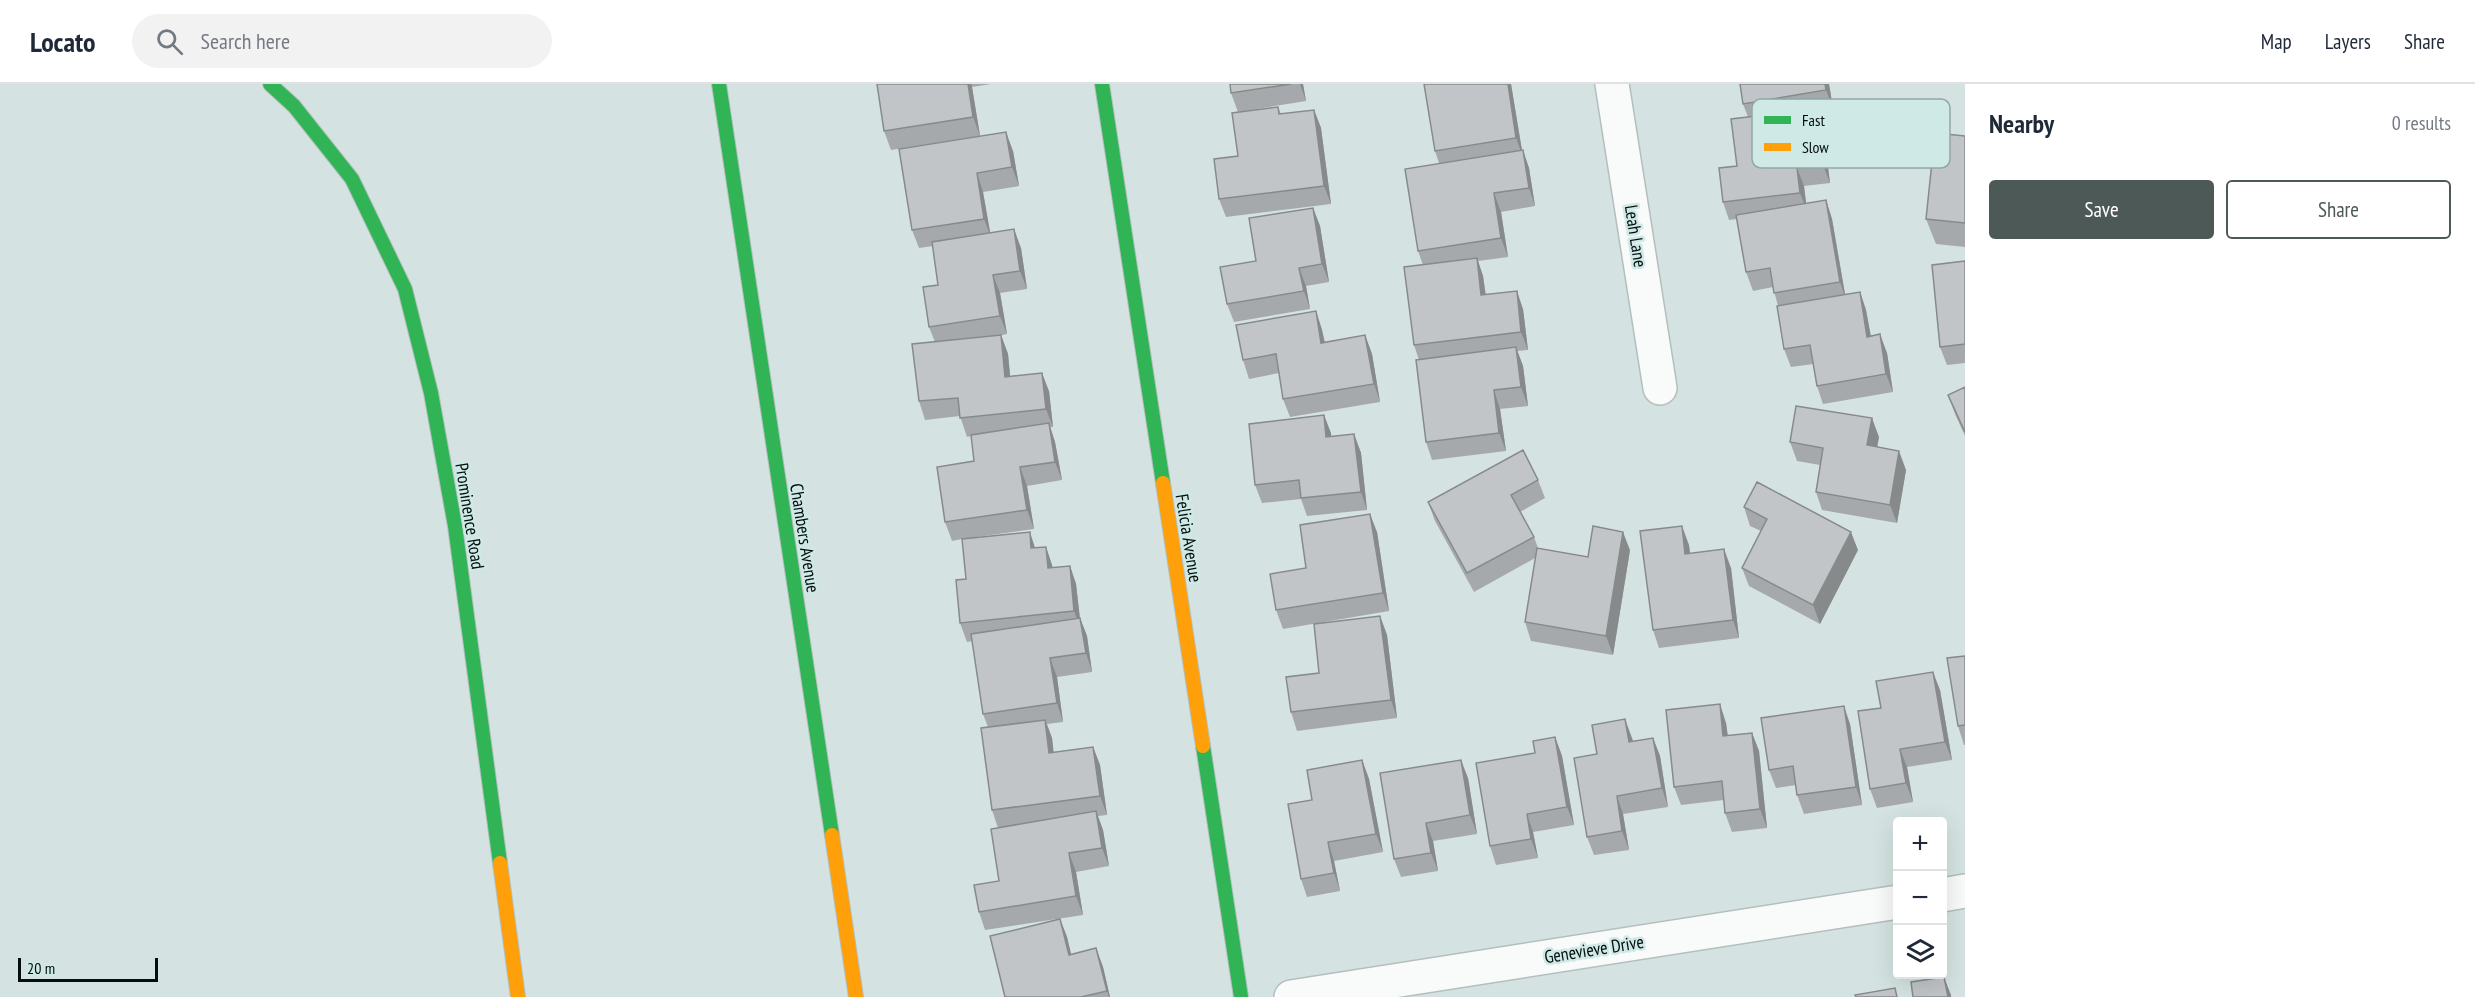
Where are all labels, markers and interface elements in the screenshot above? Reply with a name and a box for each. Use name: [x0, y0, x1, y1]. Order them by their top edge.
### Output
search box: [132, 14, 552, 68]
text: Locato: [30, 23, 96, 60]
icon: search: [153, 25, 186, 58]
text: Search here: [201, 27, 290, 55]
text: Map: [2261, 28, 2292, 55]
text: Layers: [2325, 28, 2371, 55]
text: Share: [2404, 28, 2445, 55]
legend: [1752, 99, 1950, 168]
text: Nearby: [1989, 107, 2054, 140]
text: Fast: [1802, 110, 1825, 130]
text: 0 results: [2392, 110, 2451, 136]
text: Slow: [1802, 137, 1829, 157]
button: Save: [1989, 180, 2214, 239]
button: Share: [2226, 180, 2451, 239]
street label: Leah Lane: [1620, 203, 1652, 269]
street label: Prominence Road: [450, 461, 490, 571]
street label: Chambers Avenue: [785, 482, 825, 594]
street label: Felicia Avenue: [1171, 492, 1207, 584]
map controls: [1893, 817, 1947, 979]
button: +: [1893, 817, 1947, 871]
button: −: [1893, 871, 1947, 925]
button: layers: [1893, 925, 1947, 979]
street label: Genevieve Drive: [1543, 930, 1645, 968]
scale bar: [18, 955, 158, 982]
text: 20 m: [27, 958, 55, 978]

